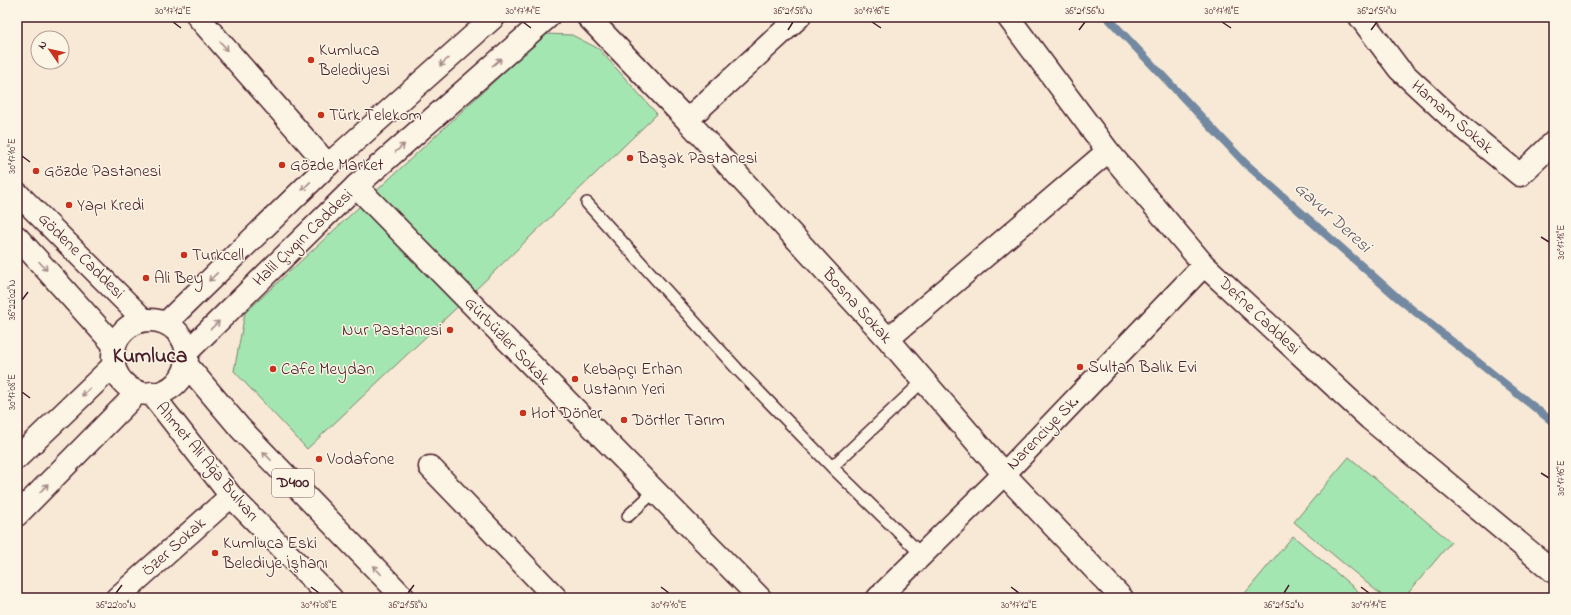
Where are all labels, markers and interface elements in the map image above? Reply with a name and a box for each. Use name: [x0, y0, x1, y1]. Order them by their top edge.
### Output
text: 30°17'12"E: [155, 4, 191, 19]
text: 30°17'14"E: [505, 4, 541, 19]
text: 36°21'58"N: [774, 4, 813, 19]
text: 30°17'16"E: [854, 4, 890, 19]
text: 36°21'56"N: [1065, 4, 1105, 19]
text: 30°17'18"E: [1205, 4, 1239, 19]
text: 36°21'54"N: [1357, 4, 1397, 19]
north arrow: [30, 30, 70, 70]
text: N: [34, 37, 51, 53]
place label: Kumluca Belediyesi: [318, 38, 390, 84]
one-way arrow: [219, 41, 228, 51]
marker: Kumluca Belediyesi: [306, 55, 316, 65]
one-way arrow: [439, 57, 449, 66]
one-way arrow: [492, 58, 502, 67]
street label: Hamam Sokak: [1405, 74, 1499, 160]
place label: Türk Telekom: [329, 103, 422, 128]
marker: Türk Telekom: [316, 110, 326, 120]
text: 30°17'10"E: [5, 138, 20, 174]
one-way arrow: [395, 143, 405, 152]
place label: Başak Pastanesi: [637, 146, 757, 171]
place label: Gözde Market: [290, 153, 384, 178]
marker: Başak Pastanesi: [625, 153, 635, 163]
place label: Gözde Pastanesi: [44, 159, 161, 184]
marker: Gözde Market: [277, 160, 287, 170]
marker: Gözde Pastanesi: [31, 166, 41, 176]
water label: Gavur Deresi: [1288, 176, 1378, 261]
one-way arrow: [301, 181, 311, 191]
street label: Halil Çıvgın Caddesi: [247, 183, 360, 294]
place label: Yapı Kredi: [77, 193, 144, 218]
marker: Yapı Kredi: [64, 200, 74, 210]
street label: Gödene Caddesi: [32, 207, 130, 305]
text: 30°17'18"E: [1554, 225, 1569, 259]
place label: Turkcell: [192, 243, 244, 268]
marker: Turkcell: [179, 250, 189, 260]
one-way arrow: [38, 260, 47, 270]
street label: Bosna Sokak: [816, 262, 898, 350]
place label: Ali Bey: [154, 266, 203, 292]
street label: Defne Caddesi: [1211, 270, 1306, 361]
one-way arrow: [208, 272, 218, 282]
marker: Ali Bey: [141, 273, 151, 283]
text: 36°22'02"N: [5, 279, 20, 320]
street label: Gürbüzler Sokak: [458, 291, 556, 391]
place label: Nur Pastanesi: [342, 318, 442, 343]
one-way arrow: [210, 320, 220, 329]
marker: Nur Pastanesi: [445, 325, 455, 335]
district label: Kumluca: [113, 342, 187, 372]
place label: Sultan Balık Evi: [1088, 355, 1197, 380]
place label: Cafe Meydan: [281, 357, 374, 383]
place label: Kebapçı Erhan Ustanın Yeri: [583, 357, 682, 402]
marker: Sultan Balık Evi: [1075, 362, 1085, 372]
marker: Cafe Meydan: [268, 364, 278, 374]
text: 30°17'08"E: [5, 374, 20, 410]
marker: Kebapçı Erhan Ustanın Yeri: [570, 374, 580, 384]
one-way arrow: [81, 387, 91, 397]
street label: Narenciye Sk.: [1001, 390, 1086, 477]
street label: Ahmet Ali Ağa Bulvarı: [148, 397, 265, 529]
place label: Hot Döner: [531, 401, 603, 426]
marker: Hot Döner: [518, 408, 528, 418]
place label: Dörtler Tarım: [631, 408, 725, 433]
marker: Dörtler Tarım: [619, 415, 629, 425]
place label: Vodafone: [326, 447, 395, 472]
one-way arrow: [262, 451, 272, 461]
marker: Vodafone: [314, 454, 324, 464]
text: 30°17'16"E: [1554, 460, 1569, 496]
road number: D400: [272, 469, 314, 497]
one-way arrow: [39, 483, 49, 493]
street label: Özer Sokak: [136, 511, 212, 583]
place label: Kumluca Eski Belediye İşhanı: [222, 531, 328, 577]
marker: Kumluca Eski Belediye İşhanı: [210, 548, 220, 558]
one-way arrow: [372, 565, 382, 575]
text: 36°22'00"N: [96, 598, 136, 613]
text: 30°17'08"E: [301, 598, 337, 613]
text: 36°21'58"N: [389, 598, 428, 613]
text: 30°17'10"E: [651, 598, 687, 613]
text: 30°17'12"E: [1001, 598, 1037, 613]
text: 36°21'52"N: [1264, 598, 1304, 613]
text: 30°17'14"E: [1351, 598, 1387, 613]

